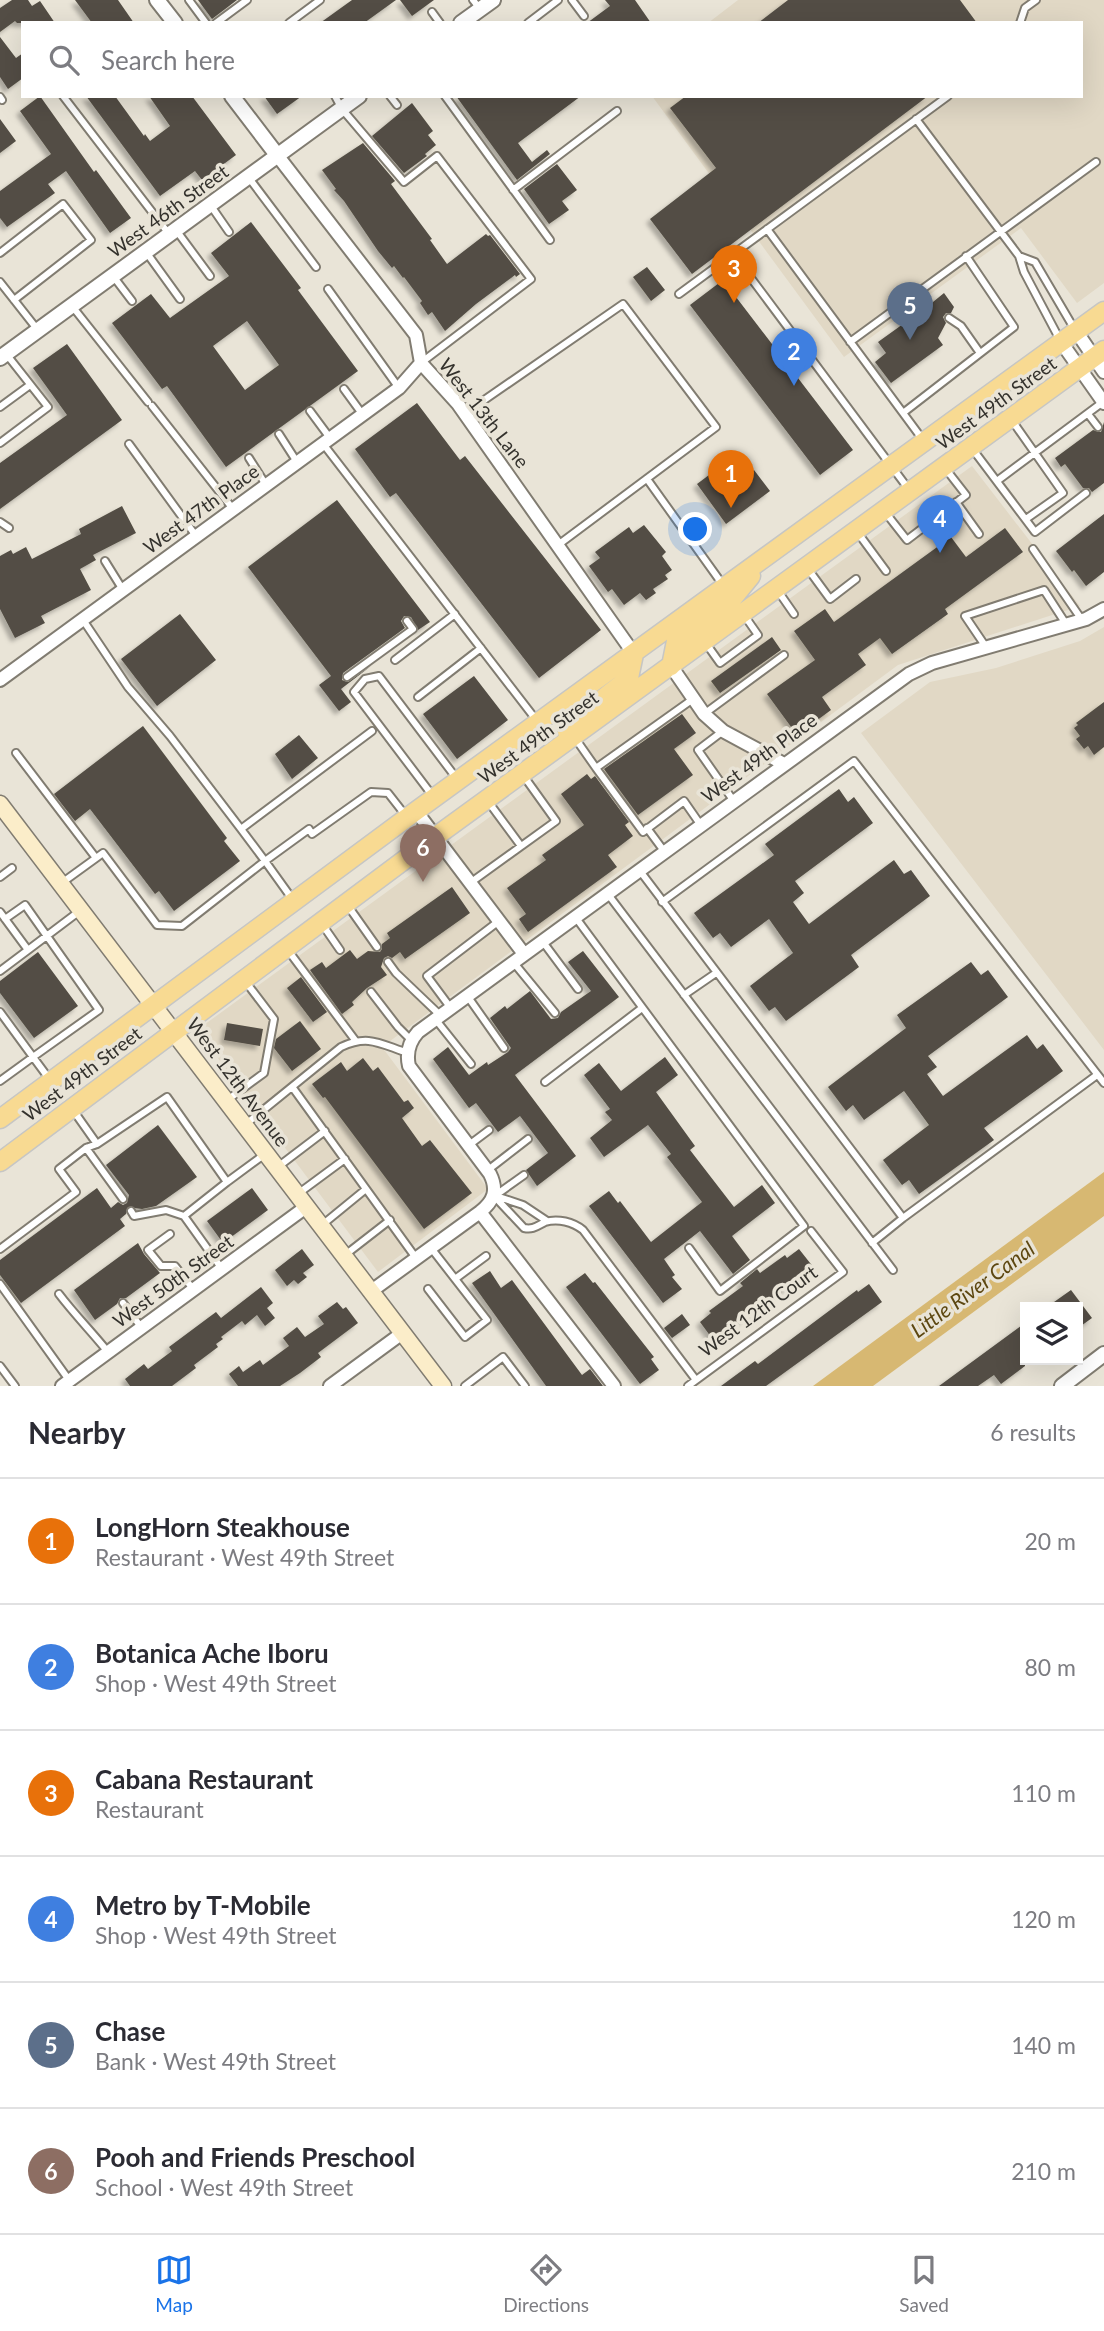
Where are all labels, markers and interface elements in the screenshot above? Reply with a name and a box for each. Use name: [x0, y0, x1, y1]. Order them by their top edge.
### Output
search box: [21, 21, 1083, 98]
icon: search: [45, 41, 83, 79]
text: Search here: [101, 44, 235, 76]
street label: West 46th Street: [103, 159, 232, 262]
pin: 3: [711, 245, 757, 303]
pin: 5: [887, 282, 933, 340]
pin: 2: [771, 328, 817, 386]
street label: West 49th Street: [931, 351, 1060, 454]
street label: West 13th Lane: [434, 353, 534, 472]
pin: 1: [708, 450, 754, 508]
street label: West 47th Place: [138, 459, 263, 558]
pin: 4: [917, 495, 963, 553]
your location: [678, 512, 712, 546]
street label: West 49th Street: [473, 685, 602, 788]
street label: West 49th Place: [696, 708, 821, 807]
pin: 6: [400, 824, 446, 882]
street label: West 12th Avenue: [183, 1013, 294, 1151]
street label: West 49th Street: [18, 1021, 146, 1126]
street label: West 50th Street: [108, 1229, 237, 1332]
water label: Little River Canal: [905, 1235, 1039, 1342]
street label: West 12th Court: [694, 1260, 821, 1361]
map controls: [1020, 1302, 1083, 1365]
button: layers: [1020, 1302, 1083, 1365]
text: Nearby: [28, 1414, 126, 1450]
text: 6 results: [990, 1418, 1076, 1446]
text: LongHorn Steakhouse: [95, 1511, 350, 1543]
text: 1: [44, 1527, 58, 1555]
text: 20 m: [1025, 1527, 1076, 1555]
text: Restaurant · West 49th Street: [95, 1543, 394, 1571]
text: Botanica Ache Iboru: [95, 1637, 329, 1669]
text: 2: [44, 1653, 58, 1681]
text: 80 m: [1025, 1653, 1076, 1681]
text: Shop · West 49th Street: [95, 1669, 336, 1697]
text: Cabana Restaurant: [95, 1763, 313, 1795]
text: 3: [44, 1779, 58, 1807]
text: 110 m: [1011, 1779, 1076, 1807]
text: Restaurant: [95, 1795, 204, 1823]
text: Metro by T-Mobile: [95, 1889, 311, 1921]
text: 4: [44, 1905, 58, 1933]
text: 120 m: [1011, 1905, 1076, 1933]
text: Shop · West 49th Street: [95, 1921, 336, 1949]
text: Chase: [95, 2015, 165, 2047]
text: 5: [44, 2031, 58, 2059]
text: 140 m: [1011, 2031, 1076, 2059]
text: Bank · West 49th Street: [95, 2047, 336, 2075]
text: Pooh and Friends Preschool: [95, 2141, 415, 2173]
text: 6: [44, 2157, 58, 2185]
text: 210 m: [1011, 2157, 1076, 2185]
text: School · West 49th Street: [95, 2173, 353, 2201]
tab: Map: [155, 2251, 193, 2316]
tab: Directions: [503, 2251, 589, 2316]
tab: Saved: [899, 2251, 949, 2316]

